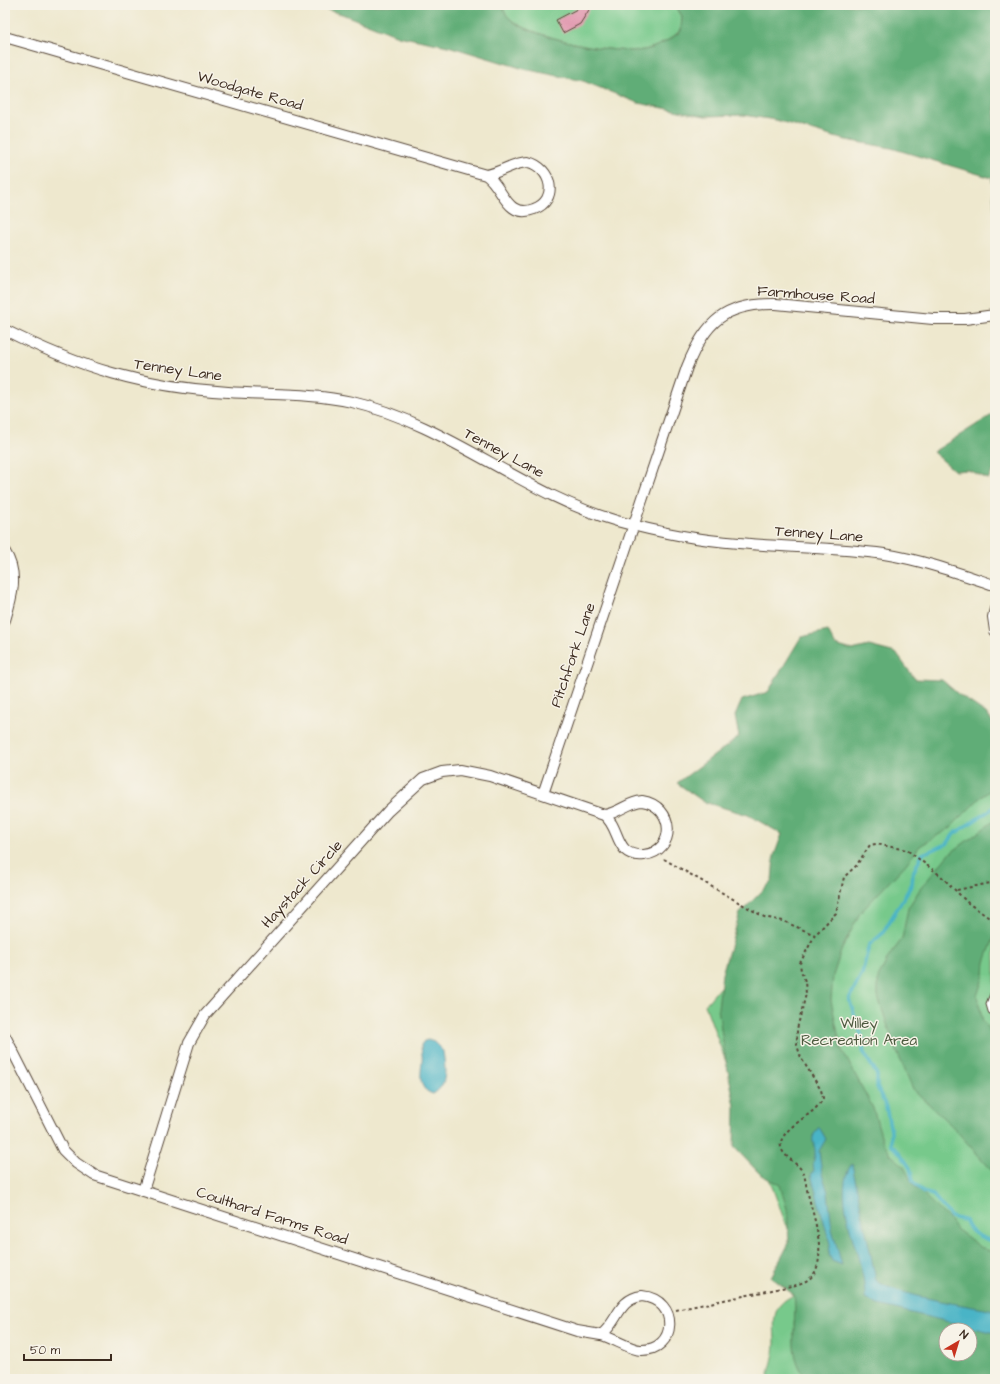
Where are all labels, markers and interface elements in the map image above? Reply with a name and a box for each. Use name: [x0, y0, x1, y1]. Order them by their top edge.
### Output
street label: Woodgate Road: [195, 66, 305, 117]
street label: Farmhouse Road: [757, 280, 876, 310]
street label: Tenney Lane: [133, 353, 223, 388]
street label: Tenney Lane: [460, 423, 548, 484]
street label: Tenney Lane: [774, 520, 864, 549]
street label: Pitchfork Lane: [545, 600, 601, 710]
street label: Haystack Circle: [257, 835, 348, 933]
park label: Willey Recreation Area: [801, 1013, 917, 1051]
street label: Coulthard Farms Road: [194, 1182, 351, 1251]
north arrow: [938, 1322, 978, 1362]
text: N: [957, 1326, 971, 1343]
scale bar: [24, 1336, 111, 1362]
text: 50 m: [30, 1342, 61, 1359]

